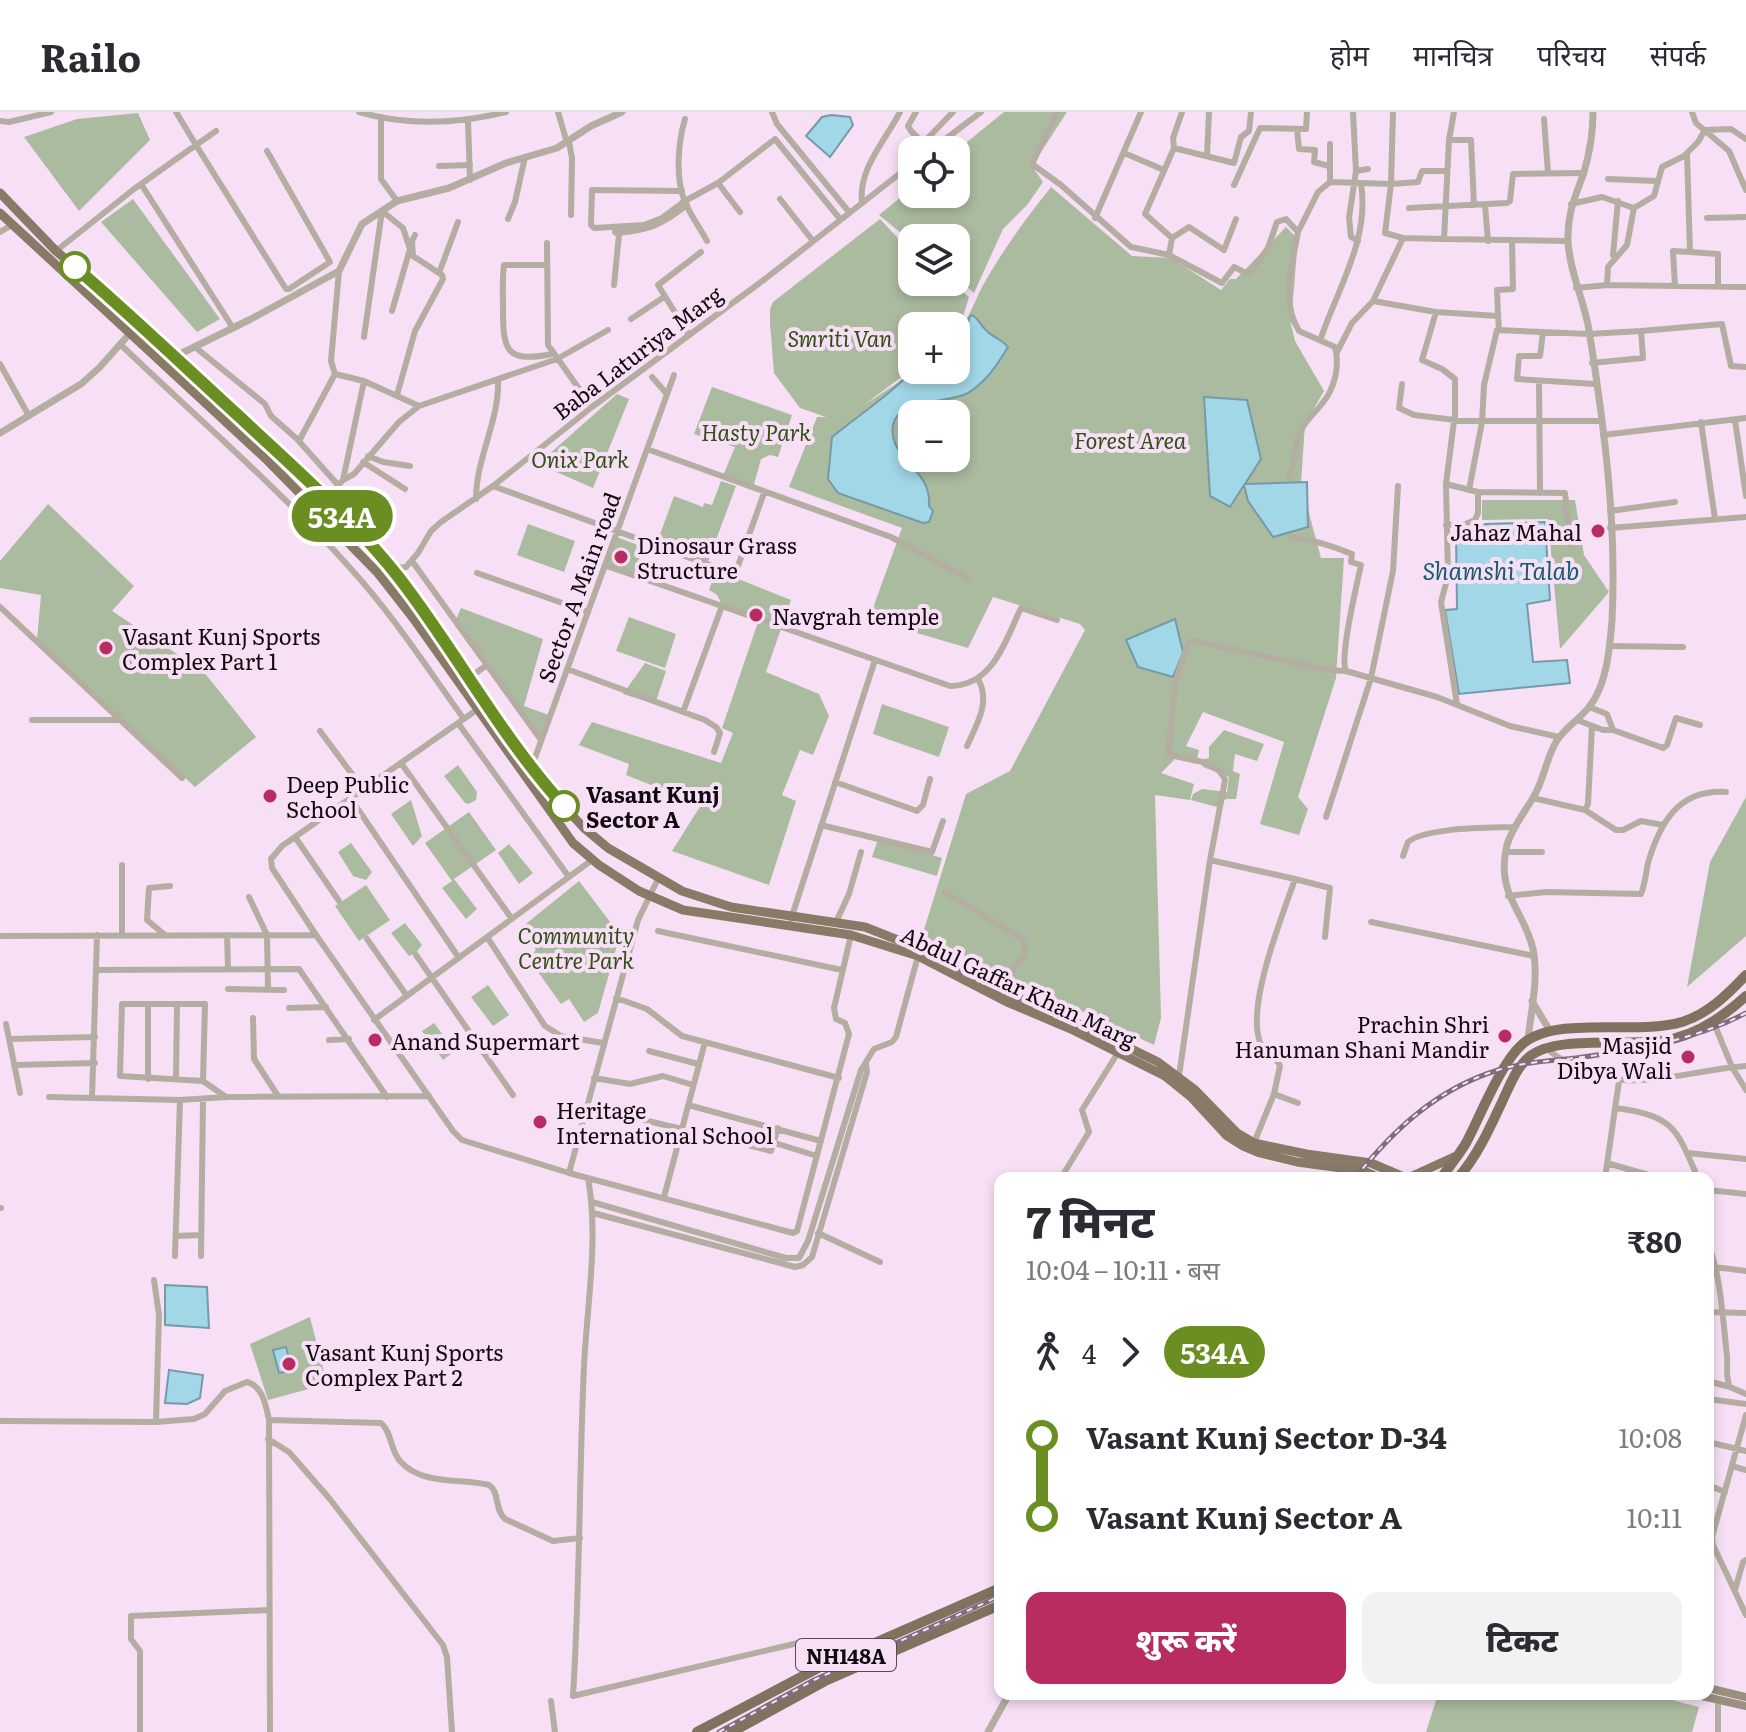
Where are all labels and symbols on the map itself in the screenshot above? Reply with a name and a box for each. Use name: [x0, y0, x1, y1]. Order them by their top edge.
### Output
unlabelled marker: [60, 252, 90, 282]
street label: Baba Laturiya Marg: [545, 277, 729, 427]
park label: Smriti Van: [788, 321, 892, 354]
park label: Hasty Park: [701, 415, 811, 448]
park label: Forest Area: [1074, 423, 1187, 456]
park label: Onix Park: [531, 442, 629, 475]
street label: Sector A Main road: [528, 487, 628, 687]
line badge: 534A: [286, 490, 398, 542]
place label: Jahaz Mahal: [1450, 515, 1582, 548]
marker: Jahaz Mahal: [1589, 522, 1607, 540]
place label: Dinosaur Grass Structure: [637, 528, 797, 586]
marker: Dinosaur Grass Structure: [612, 548, 630, 566]
water label: Shamshi Talab: [1423, 552, 1579, 587]
place label: Navgrah temple: [772, 599, 939, 632]
marker: Navgrah temple: [747, 606, 765, 624]
place label: Vasant Kunj Sports Complex Part 1: [122, 619, 320, 677]
marker: Vasant Kunj Sports Complex Part 1: [97, 639, 115, 657]
place label: Deep Public School: [286, 767, 409, 825]
place label: Vasant Kunj Sector A: [586, 777, 720, 835]
marker: Deep Public School: [261, 787, 279, 805]
marker: Vasant Kunj Sector A: [549, 791, 579, 821]
street label: Abdul Gaffar Khan Marg: [896, 917, 1143, 1055]
park label: Community Centre Park: [518, 918, 634, 976]
place label: Prachin Shri Hanuman Shani Mandir: [1234, 1007, 1490, 1065]
place label: Anand Supermart: [391, 1024, 580, 1057]
marker: Prachin Shri Hanuman Shani Mandir: [1496, 1027, 1514, 1045]
place label: Masjid Dibya Wali: [1556, 1028, 1672, 1086]
marker: Anand Supermart: [366, 1031, 384, 1049]
marker: Masjid Dibya Wali: [1679, 1048, 1697, 1066]
place label: Heritage International School: [556, 1093, 773, 1151]
marker: Heritage International School: [531, 1113, 549, 1131]
place label: Vasant Kunj Sports Complex Part 2: [305, 1335, 503, 1393]
marker: Vasant Kunj Sports Complex Part 2: [280, 1355, 298, 1373]
road number: NH148A: [796, 1639, 896, 1671]

